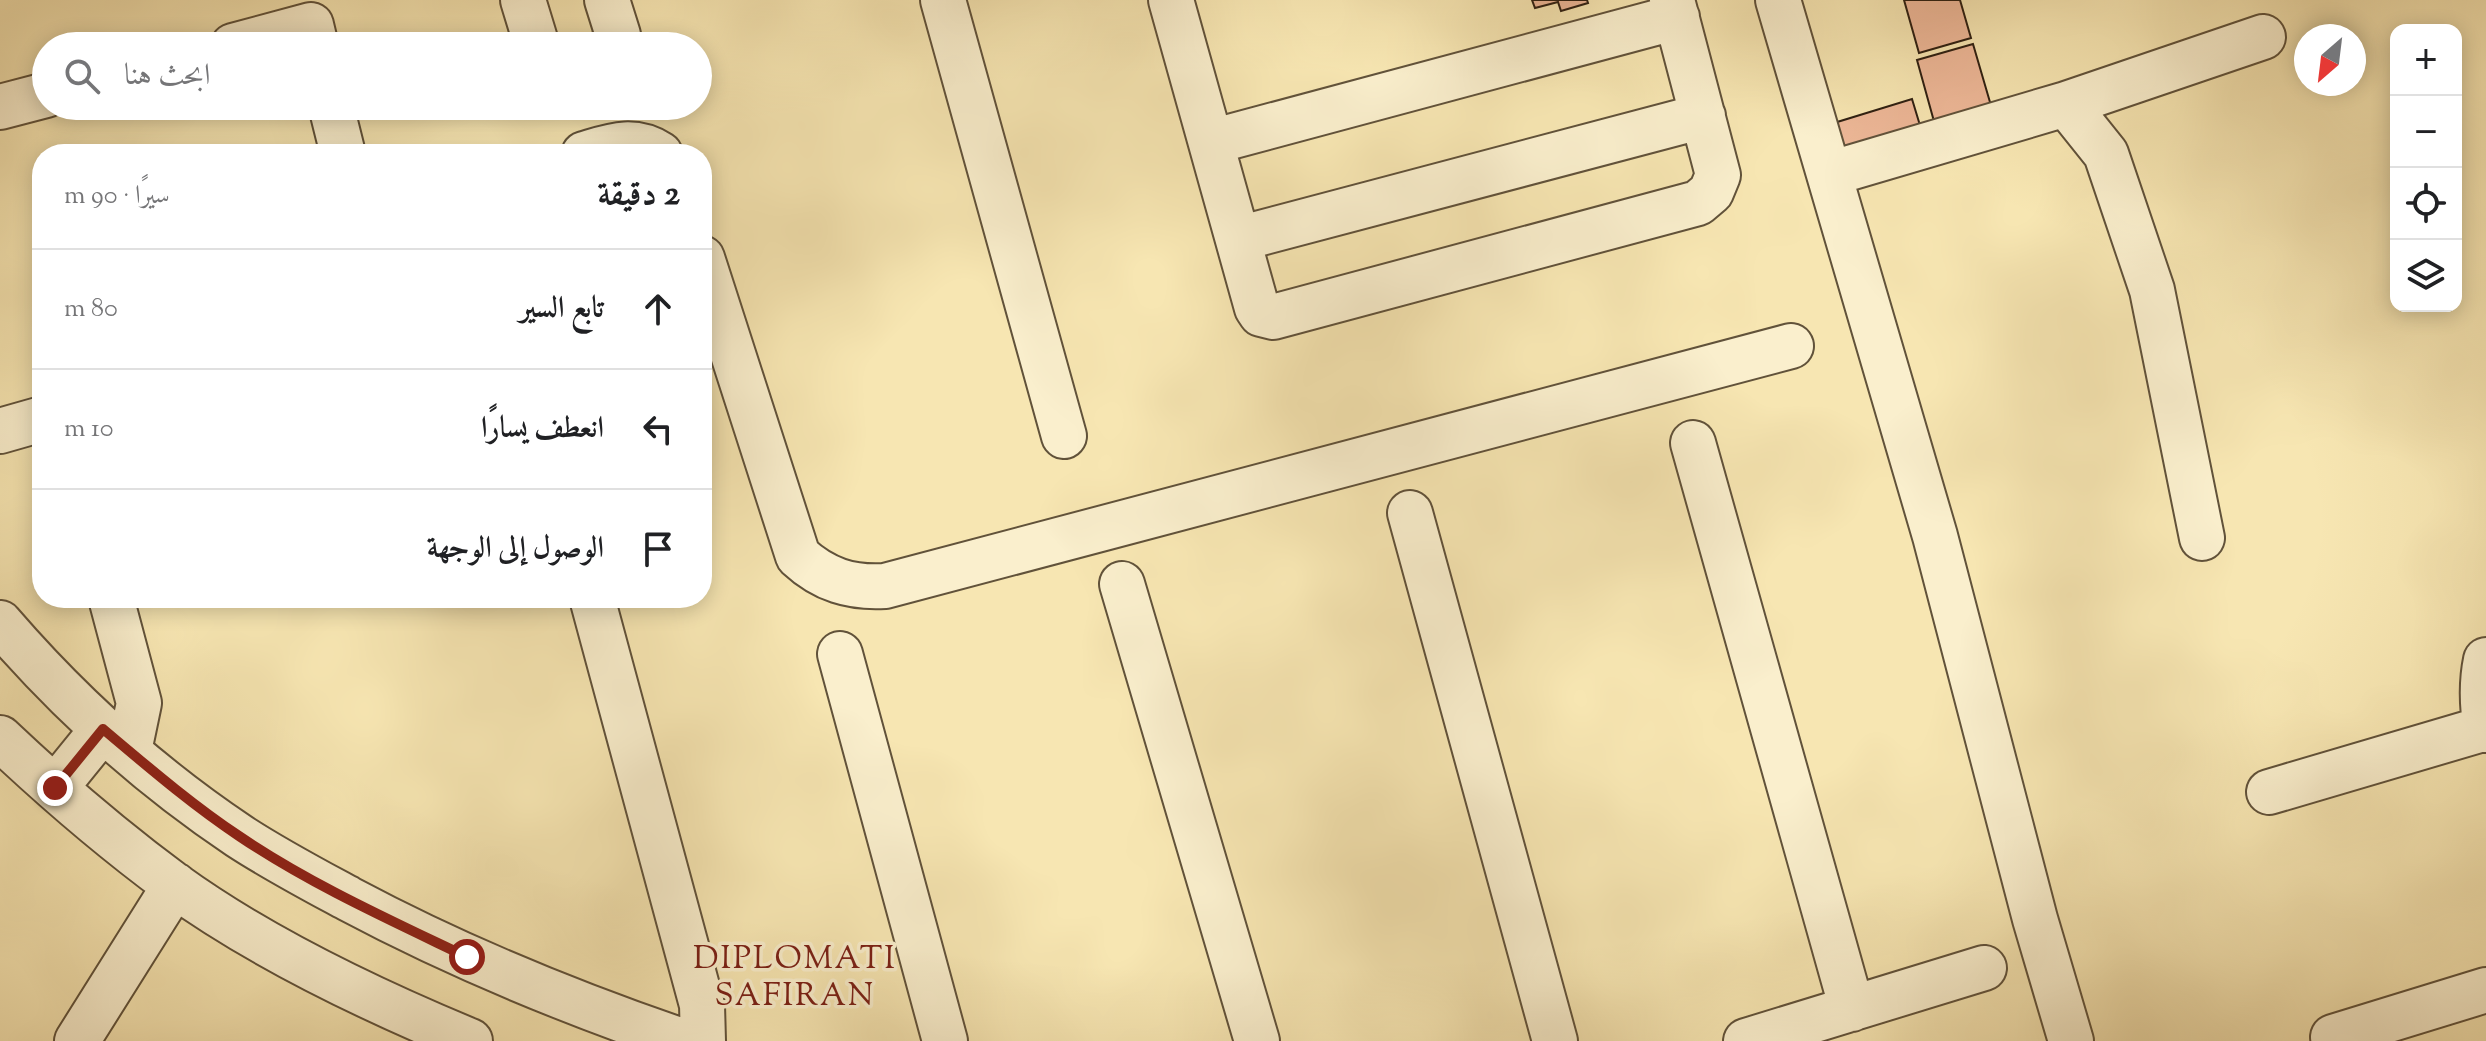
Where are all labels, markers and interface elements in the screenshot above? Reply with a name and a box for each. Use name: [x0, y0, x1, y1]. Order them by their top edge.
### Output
north arrow: [2294, 24, 2366, 96]
map controls: [2390, 24, 2462, 312]
button: +: [2390, 24, 2462, 96]
search box: [32, 32, 712, 120]
icon: search: [60, 54, 104, 98]
text: ابحث هنا: [124, 55, 210, 98]
button: −: [2390, 96, 2462, 168]
button: locate: [2390, 168, 2462, 240]
text: 2 دقيقة: [597, 171, 680, 220]
text: سيرًا · 90 m: [64, 178, 170, 215]
button: layers: [2390, 240, 2462, 312]
icon: ahead: [636, 287, 680, 331]
text: تابع السير: [519, 288, 604, 331]
text: 80 m: [64, 291, 118, 328]
icon: left: [636, 407, 680, 451]
text: انعطف يسارًا: [481, 408, 604, 451]
text: 10 m: [64, 411, 113, 448]
icon: arrive: [636, 527, 680, 571]
text: الوصول إلى الوجهة: [427, 528, 604, 571]
route end: [37, 770, 73, 806]
district label: DIPLOMATI SAFIRAN: [693, 937, 897, 1020]
route start: [449, 939, 485, 975]

